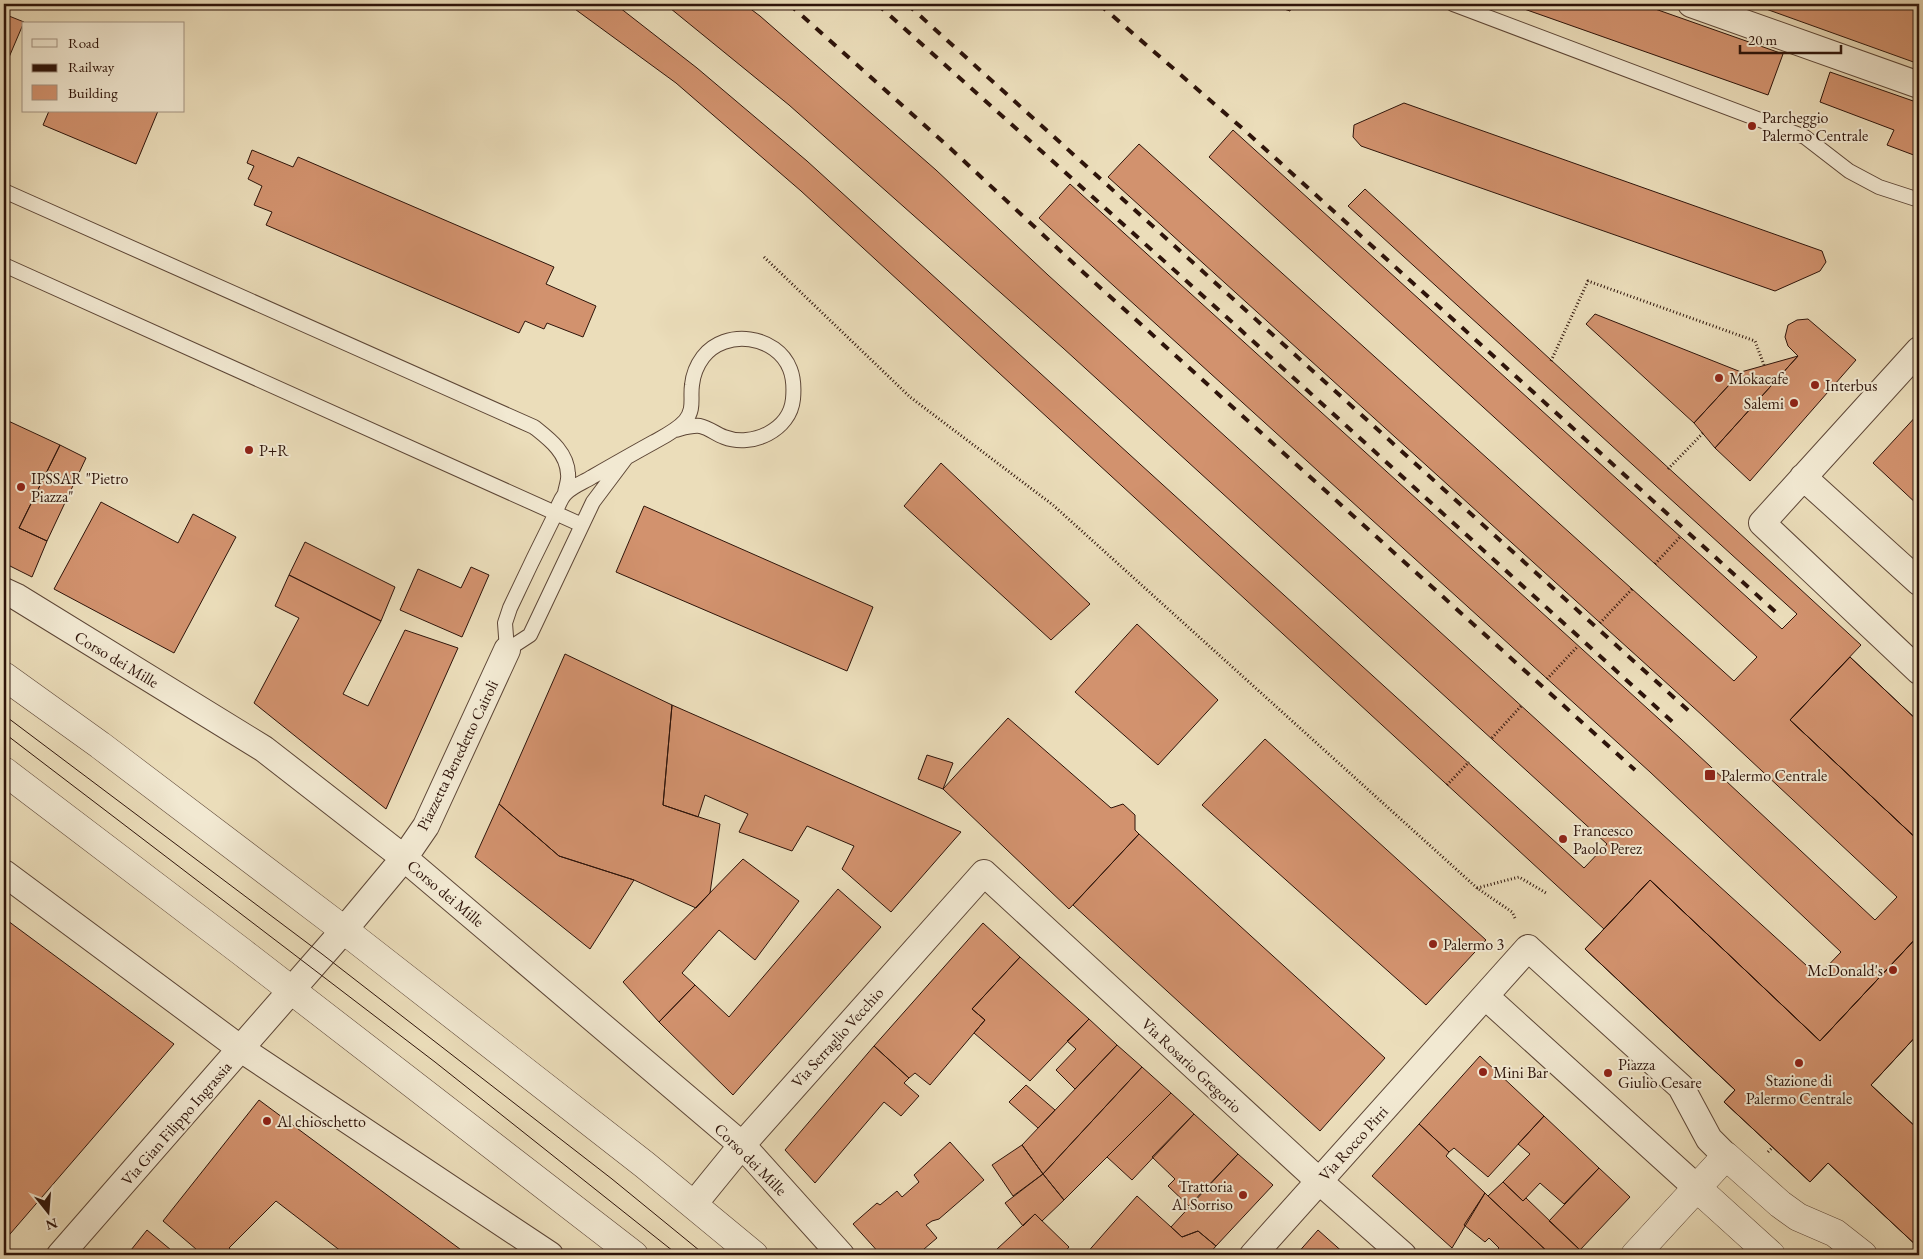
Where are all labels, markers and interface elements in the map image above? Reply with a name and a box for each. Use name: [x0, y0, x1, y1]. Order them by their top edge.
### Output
legend: [22, 22, 185, 112]
scale bar: [1740, 22, 1842, 54]
text: 20 m: [1748, 30, 1777, 49]
text: Road: [68, 33, 100, 52]
text: Railway: [68, 57, 115, 76]
text: Building: [68, 83, 118, 102]
place label: Parcheggio Palermo Centrale: [1762, 107, 1868, 146]
marker: Parcheggio Palermo Centrale: [1746, 120, 1758, 132]
place label: Mokacafe: [1729, 368, 1788, 389]
marker: Mokacafe: [1713, 372, 1725, 384]
place label: Interbus: [1825, 375, 1877, 396]
marker: Interbus: [1809, 379, 1821, 391]
place label: Salemi: [1744, 393, 1784, 414]
marker: Salemi: [1788, 397, 1800, 409]
place label: P+R: [259, 440, 289, 461]
marker: P+R: [243, 444, 255, 456]
place label: IPSSAR "Pietro Piazza": [31, 468, 128, 507]
marker: IPSSAR "Pietro Piazza": [15, 481, 27, 493]
street label: Corso dei Mille: [71, 626, 163, 693]
street label: Piazzetta Benedetto Cairoli: [412, 676, 503, 834]
place label: Palermo Centrale: [1721, 765, 1827, 786]
marker: Palermo Centrale: [1703, 768, 1717, 782]
place label: Francesco Paolo Perez: [1573, 820, 1642, 859]
marker: Francesco Paolo Perez: [1557, 833, 1569, 845]
street label: Corso dei Mille: [403, 855, 489, 932]
place label: Palermo 3: [1443, 934, 1504, 955]
marker: Palermo 3: [1427, 938, 1439, 950]
place label: McDonald's: [1807, 960, 1883, 981]
marker: McDonald's: [1887, 964, 1899, 976]
street label: Via Serraglio Vecchio: [787, 982, 888, 1092]
street label: Via Rosario Gregorio: [1137, 1013, 1247, 1118]
place label: Piazza Giulio Cesare: [1618, 1054, 1702, 1093]
street label: Via Gian Filippo Ingrassia: [117, 1056, 237, 1190]
marker: Stazione di Palermo Centrale: [1793, 1057, 1805, 1069]
place label: Mini Bar: [1493, 1062, 1549, 1083]
marker: Mini Bar: [1477, 1066, 1489, 1078]
marker: Piazza Giulio Cesare: [1602, 1067, 1614, 1079]
place label: Stazione di Palermo Centrale: [1746, 1070, 1852, 1109]
street label: Via Rocco Pirri: [1314, 1101, 1393, 1185]
place label: Al chioschetto: [276, 1111, 366, 1132]
marker: Al chioschetto: [261, 1115, 273, 1127]
street label: Corso dei Mille: [710, 1118, 792, 1200]
place label: Trattoria Al Sorriso: [1171, 1176, 1234, 1215]
north arrow: [22, 1186, 72, 1236]
marker: Trattoria Al Sorriso: [1237, 1189, 1249, 1201]
text: N: [43, 1214, 60, 1235]

